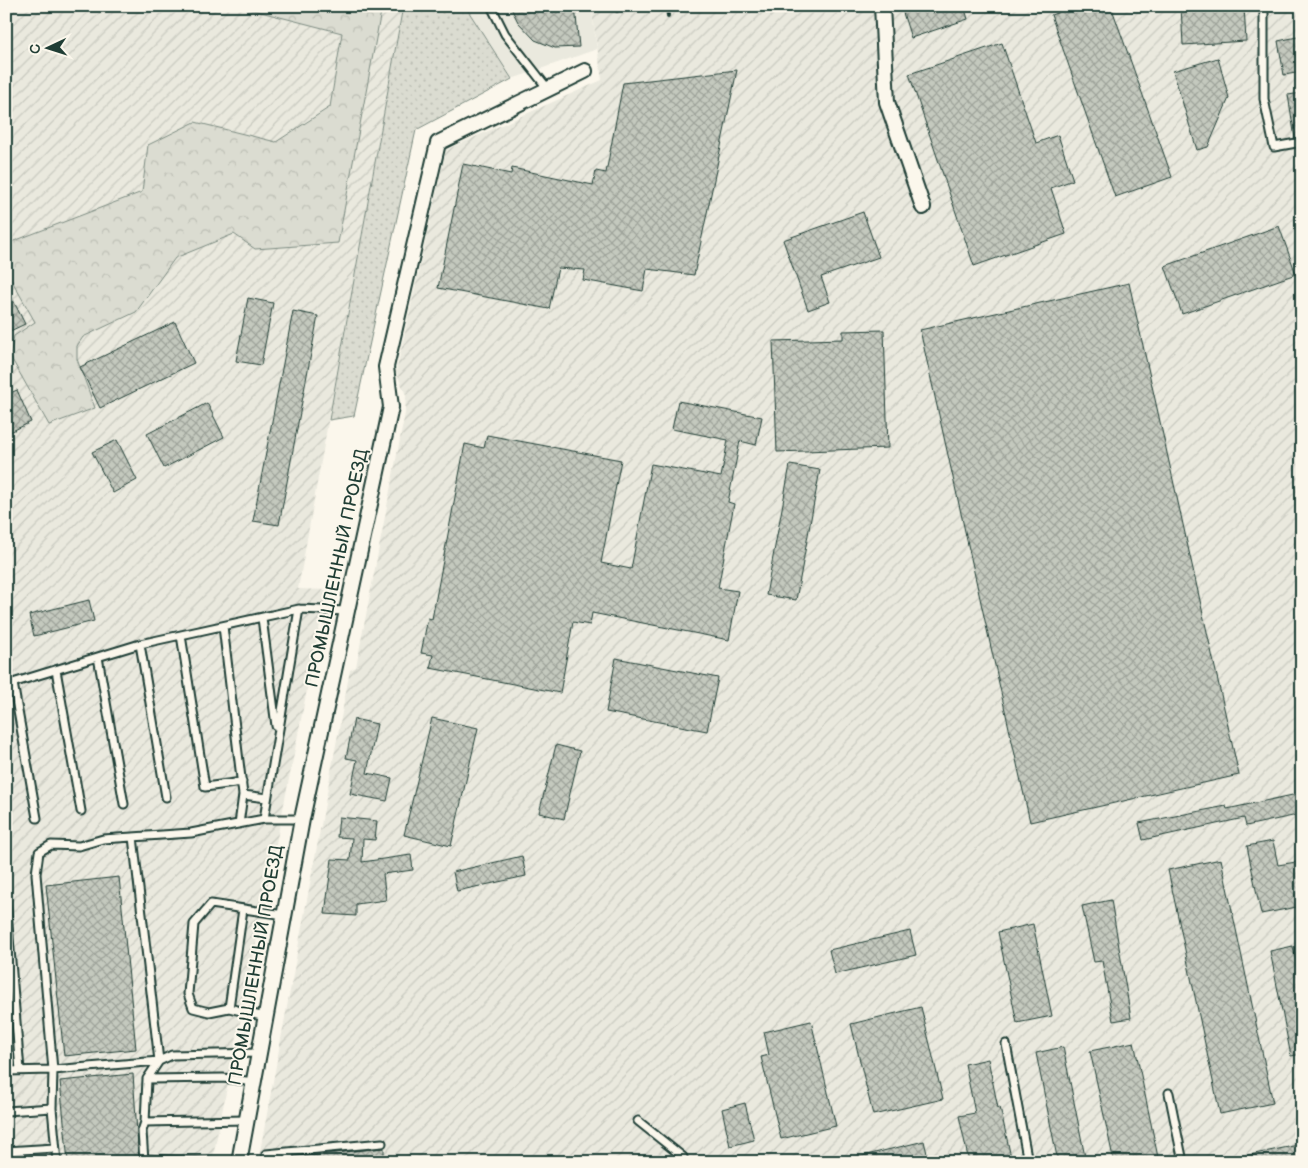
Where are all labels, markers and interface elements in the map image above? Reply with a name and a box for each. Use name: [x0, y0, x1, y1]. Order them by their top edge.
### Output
north arrow: [22, 22, 72, 72]
text: С: [27, 43, 44, 54]
street label: ПРОМЫШЛЕННЫЙ ПРОЕЗД: [301, 446, 373, 689]
street label: ПРОМЫШЛЕННЫЙ ПРОЕЗД: [225, 843, 288, 1087]

